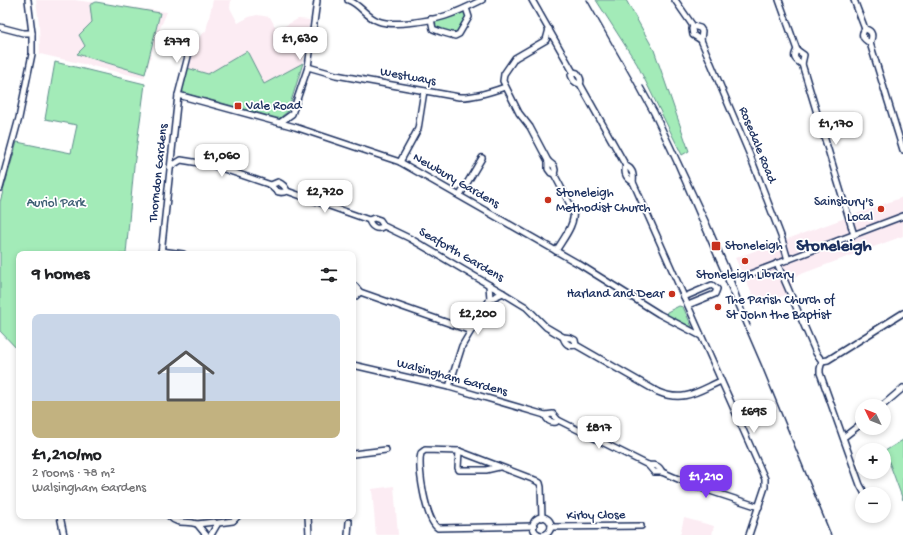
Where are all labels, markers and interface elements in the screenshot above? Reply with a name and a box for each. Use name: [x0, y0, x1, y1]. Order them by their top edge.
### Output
pin: £1,630: [267, 27, 333, 61]
pin: £779: [153, 30, 201, 64]
text: £1,630: [282, 32, 318, 47]
text: £779: [164, 35, 190, 50]
street label: Westways: [379, 65, 438, 89]
place label: Vale Road: [245, 99, 303, 114]
marker: Vale Road: [233, 101, 243, 111]
street label: Rosedale Road: [735, 105, 780, 187]
pin: £1,170: [803, 112, 869, 146]
text: £1,170: [819, 117, 853, 132]
street label: Thorndon Gardens: [146, 122, 172, 224]
pin: £1,060: [189, 144, 255, 178]
text: £1,060: [204, 149, 240, 164]
street label: Newbury Gardens: [410, 150, 503, 213]
pin: £2,720: [292, 180, 358, 214]
text: £2,720: [307, 185, 343, 200]
place label: Stoneleigh Methodist Church: [556, 186, 651, 216]
marker: Stoneleigh Methodist Church: [543, 195, 553, 205]
place label: Sainsbury's Local: [814, 195, 874, 225]
park label: Auriol Park: [27, 196, 87, 211]
marker: Sainsbury's Local: [876, 204, 886, 214]
street label: Seaforth Gardens: [416, 225, 507, 286]
district label: Stoneleigh: [796, 237, 873, 257]
place label: Stoneleigh: [725, 239, 783, 254]
marker: Stoneleigh: [710, 240, 722, 252]
marker: Stoneleigh Library: [740, 256, 750, 266]
icon: filters: [318, 264, 340, 286]
text: 9 homes: [32, 265, 90, 285]
place label: Stoneleigh Library: [696, 268, 795, 283]
place label: Harland and Dear: [567, 287, 665, 302]
marker: Harland and Dear: [667, 289, 677, 299]
place label: The Parish Church of St John the Baptist: [725, 293, 835, 323]
pin: £2,200: [445, 302, 511, 336]
marker: The Parish Church of St John the Baptist: [713, 302, 723, 312]
text: £2,200: [459, 307, 497, 322]
icon: home: [150, 340, 222, 412]
street label: Walsingham Gardens: [395, 356, 510, 400]
north arrow: [855, 399, 891, 435]
map controls: [855, 399, 891, 523]
pin: £695: [730, 400, 778, 434]
text: £695: [741, 405, 767, 420]
pin: £817: [575, 416, 623, 450]
text: £817: [587, 421, 611, 436]
button: +: [855, 443, 891, 479]
text: £1,210/mo: [32, 446, 102, 466]
pin: £1,210: [673, 465, 739, 499]
text: 2 rooms · 78 m²: [32, 466, 115, 481]
text: £1,210: [689, 470, 723, 485]
text: Walsingham Gardens: [32, 481, 146, 496]
button: −: [855, 487, 891, 523]
street label: Kirby Close: [566, 508, 626, 524]

